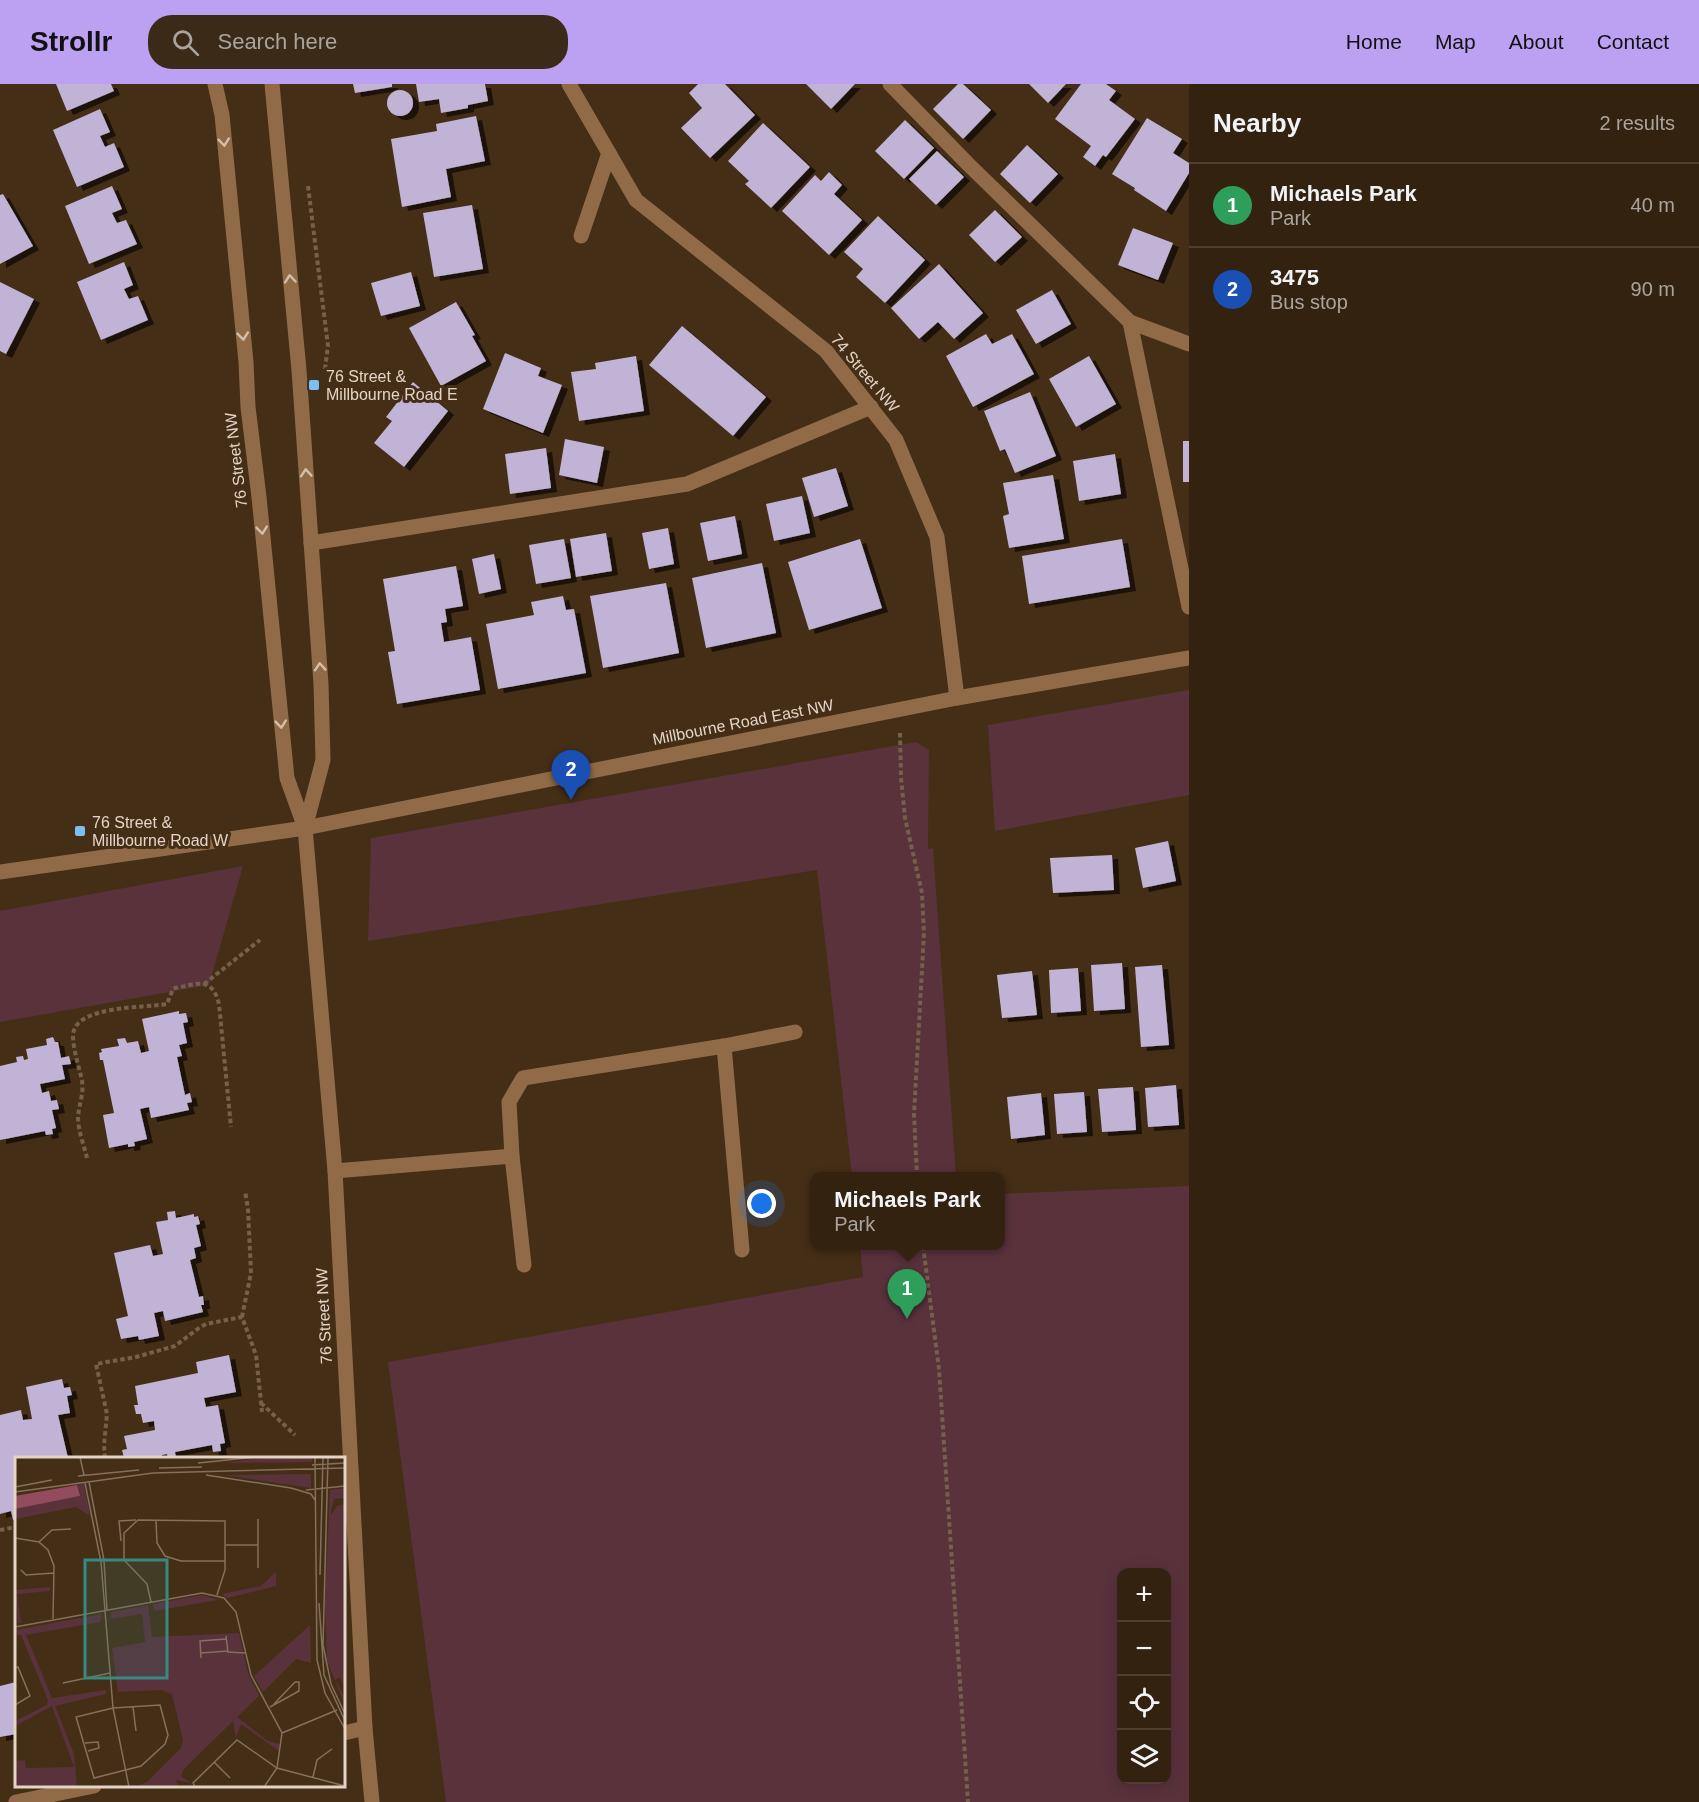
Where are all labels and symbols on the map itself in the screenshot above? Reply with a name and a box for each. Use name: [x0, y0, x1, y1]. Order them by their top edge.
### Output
one-way arrow: [217, 137, 230, 146]
one-way arrow: [284, 274, 297, 283]
one-way arrow: [236, 331, 249, 340]
street label: 74 Street NW: [828, 331, 903, 416]
place label: 76 Street & Millbourne Road E: [326, 368, 458, 403]
marker: 76 Street & Millbourne Road E: [307, 378, 321, 392]
street label: 76 Street NW: [222, 410, 250, 509]
one-way arrow: [300, 468, 313, 477]
one-way arrow: [256, 525, 268, 534]
one-way arrow: [314, 663, 327, 672]
street label: Millbourne Road East NW: [651, 696, 836, 748]
one-way arrow: [275, 719, 287, 728]
pin: 2: [552, 750, 590, 800]
place label: 76 Street & Millbourne Road W: [92, 814, 229, 849]
marker: 76 Street & Millbourne Road W: [73, 824, 87, 838]
your location: [747, 1189, 776, 1218]
street label: 76 Street NW: [313, 1267, 335, 1364]
pin: 1: [888, 1270, 926, 1319]
inset map: [15, 1457, 345, 1787]

